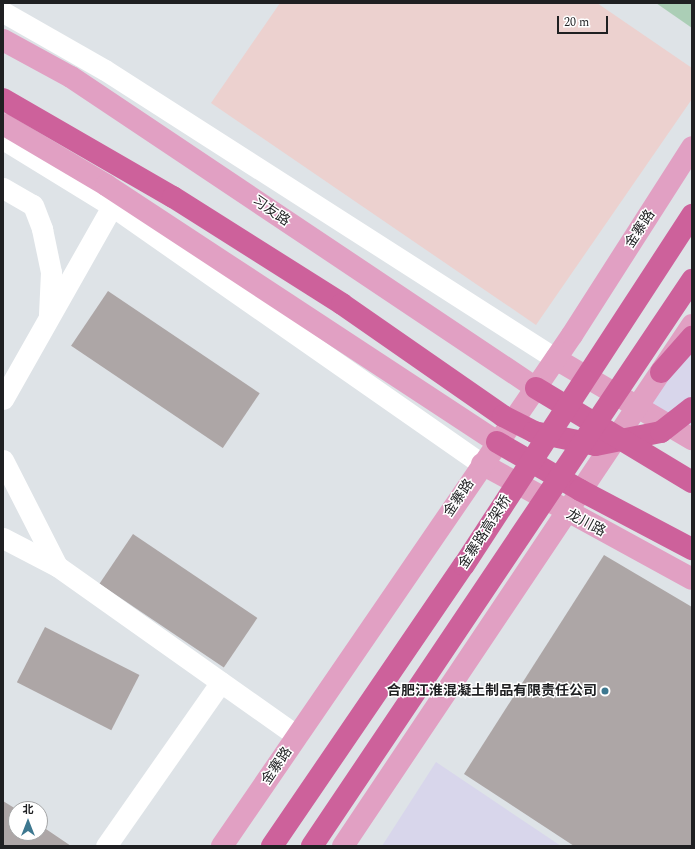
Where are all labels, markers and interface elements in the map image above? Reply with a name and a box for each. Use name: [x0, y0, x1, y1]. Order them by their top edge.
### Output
scale bar: [559, 8, 610, 34]
text: 20 m: [564, 13, 589, 32]
street label: 习友路: [249, 192, 293, 230]
street label: 金寨路: [622, 207, 658, 251]
street label: 金寨路: [440, 476, 478, 520]
street label: 金寨路高架桥: [455, 492, 515, 572]
street label: 龙川路: [564, 506, 608, 540]
place label: 合肥江淮混凝土制品有限责任公司: [387, 683, 597, 699]
marker: 合肥江淮混凝土制品有限责任公司: [600, 686, 610, 696]
street label: 金寨路: [258, 744, 296, 788]
north arrow: [8, 801, 48, 841]
text: 北: [23, 801, 34, 818]

